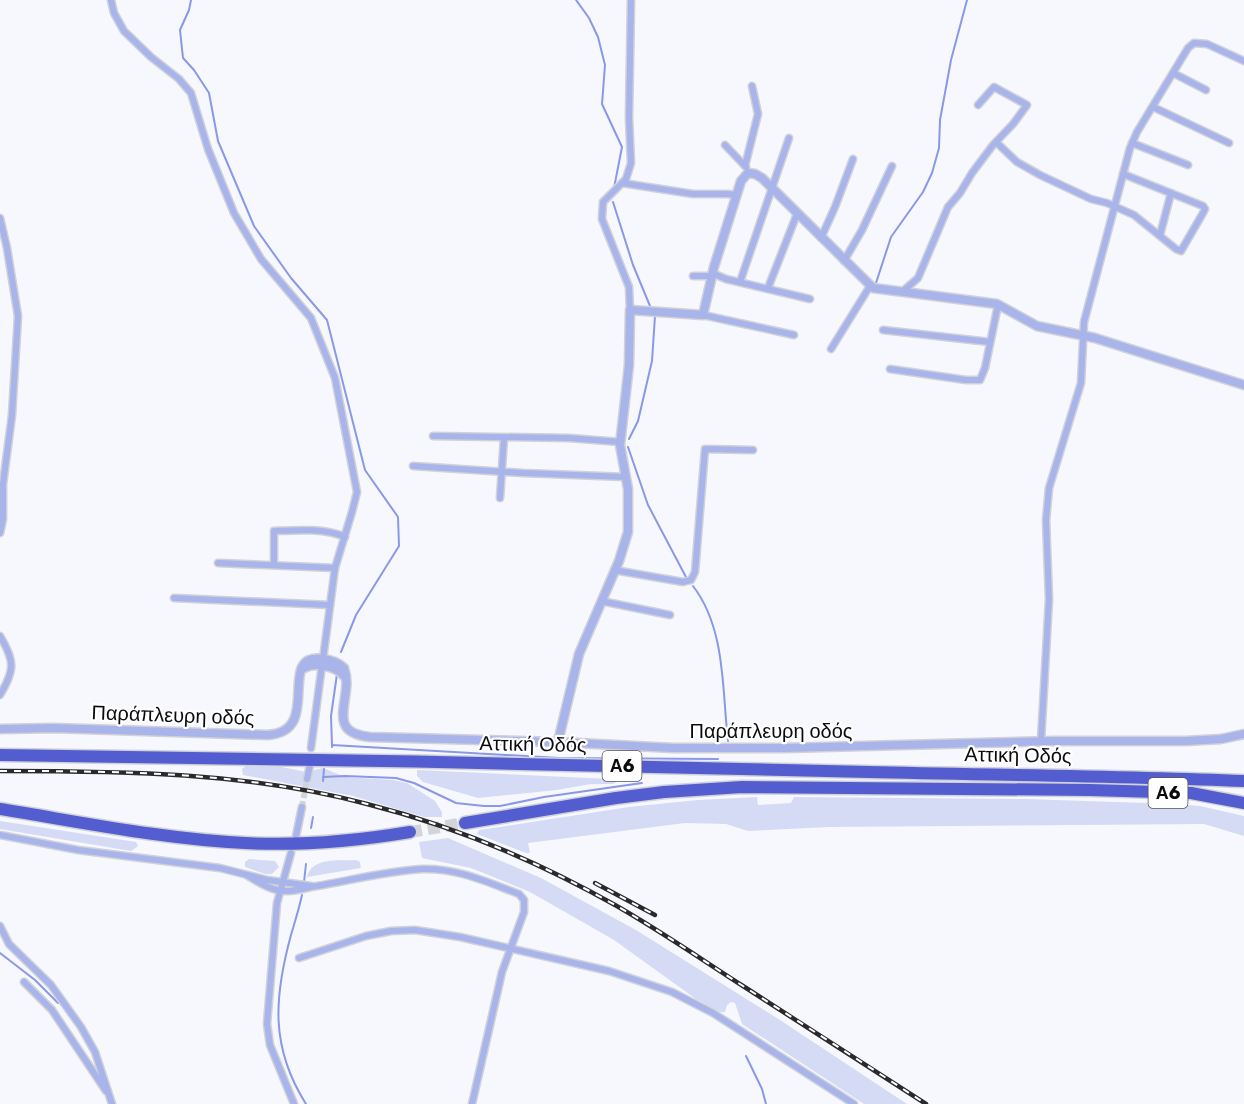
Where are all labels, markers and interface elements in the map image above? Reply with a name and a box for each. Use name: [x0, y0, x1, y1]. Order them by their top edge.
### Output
street label: Παράπλευρη οδός: [91, 700, 255, 730]
street label: Παράπλευρη οδός: [689, 719, 853, 743]
street label: Αττική Οδός: [479, 731, 587, 757]
street label: Αττική Οδός: [964, 742, 1072, 768]
road number: Α6: [602, 751, 642, 781]
road number: Α6: [1148, 778, 1188, 808]

